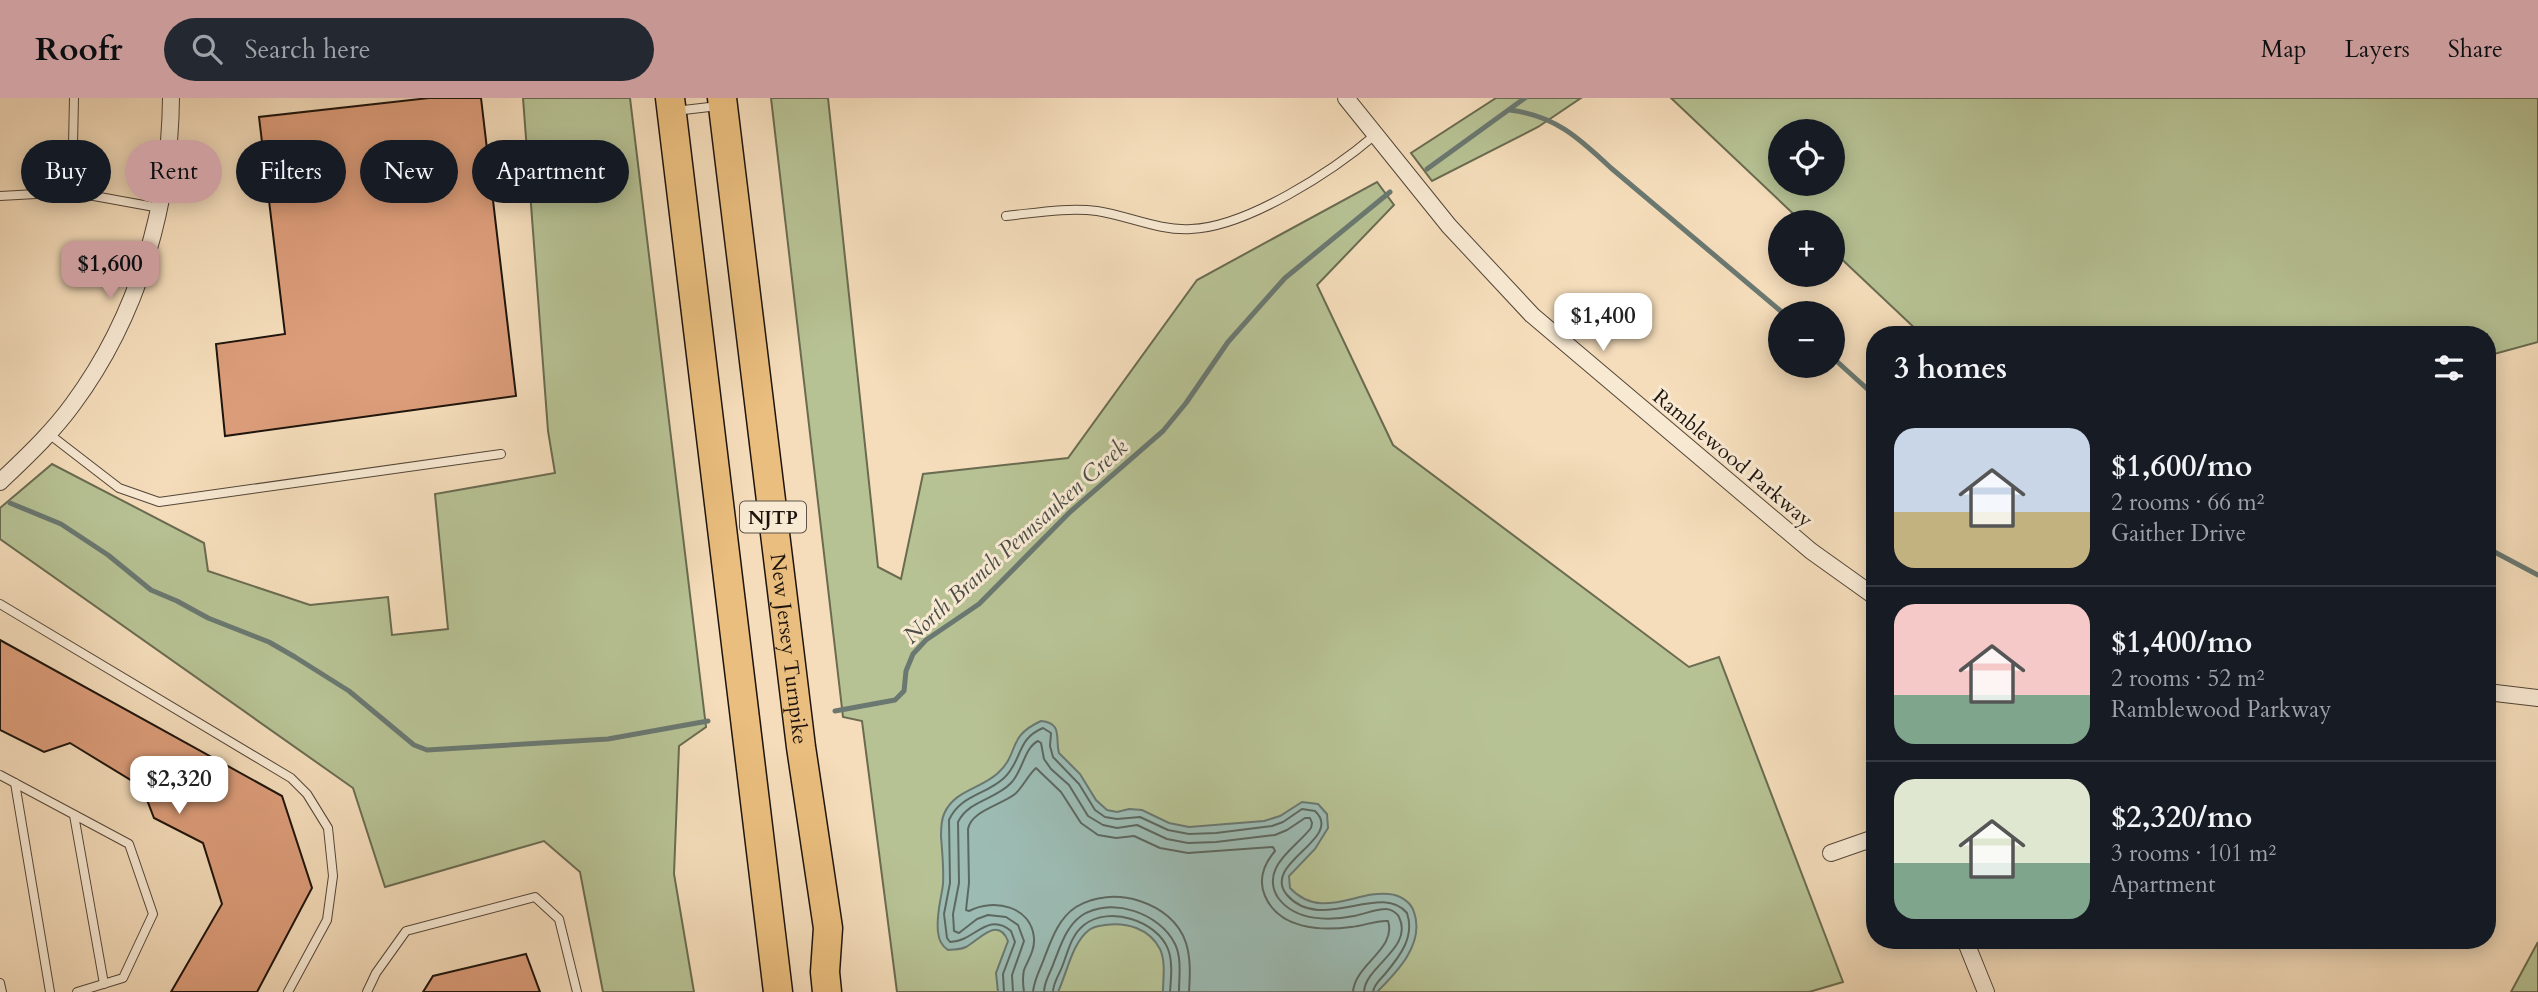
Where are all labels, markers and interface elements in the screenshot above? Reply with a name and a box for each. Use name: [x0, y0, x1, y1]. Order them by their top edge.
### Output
search box: [164, 18, 654, 81]
text: Roofr: [35, 27, 122, 72]
icon: search: [188, 30, 226, 68]
text: Search here: [244, 32, 370, 67]
text: Map: [2261, 33, 2307, 66]
text: Layers: [2345, 33, 2410, 66]
text: Share: [2448, 33, 2503, 66]
map controls: [1768, 119, 1845, 378]
button: locate: [1768, 119, 1845, 196]
chip: Buy: [21, 140, 111, 203]
chip: Rent: [125, 140, 222, 203]
chip: Filters: [236, 140, 346, 203]
chip: New: [360, 140, 458, 203]
chip: Apartment: [472, 140, 629, 203]
button: +: [1768, 210, 1845, 287]
pin: $1,600: [53, 242, 167, 301]
text: $1,600: [77, 248, 143, 279]
pin: $1,400: [1546, 294, 1660, 353]
text: $1,400: [1570, 300, 1636, 331]
button: −: [1768, 301, 1845, 378]
text: 3 homes: [1894, 348, 2007, 389]
icon: filters: [2430, 349, 2468, 387]
street label: Ramblewood Parkway: [1646, 383, 1819, 534]
water label: North Branch Pennsauken Creek: [896, 432, 1135, 651]
text: $1,600/mo: [2111, 446, 2252, 487]
icon: home: [1950, 456, 2034, 540]
text: 2 rooms · 66 m²: [2111, 487, 2264, 518]
road number: NJTP: [740, 502, 806, 532]
text: Gaither Drive: [2111, 518, 2246, 549]
street label: New Jersey Turnpike: [763, 552, 815, 746]
text: $1,400/mo: [2111, 622, 2252, 663]
icon: home: [1950, 632, 2034, 716]
text: 2 rooms · 52 m²: [2111, 663, 2264, 694]
text: Ramblewood Parkway: [2111, 694, 2331, 725]
pin: $2,320: [122, 756, 236, 816]
text: $2,320: [146, 763, 212, 794]
text: $2,320/mo: [2111, 797, 2252, 838]
icon: home: [1950, 807, 2034, 891]
text: 3 rooms · 101 m²: [2111, 838, 2276, 869]
text: Apartment: [2111, 869, 2215, 900]

